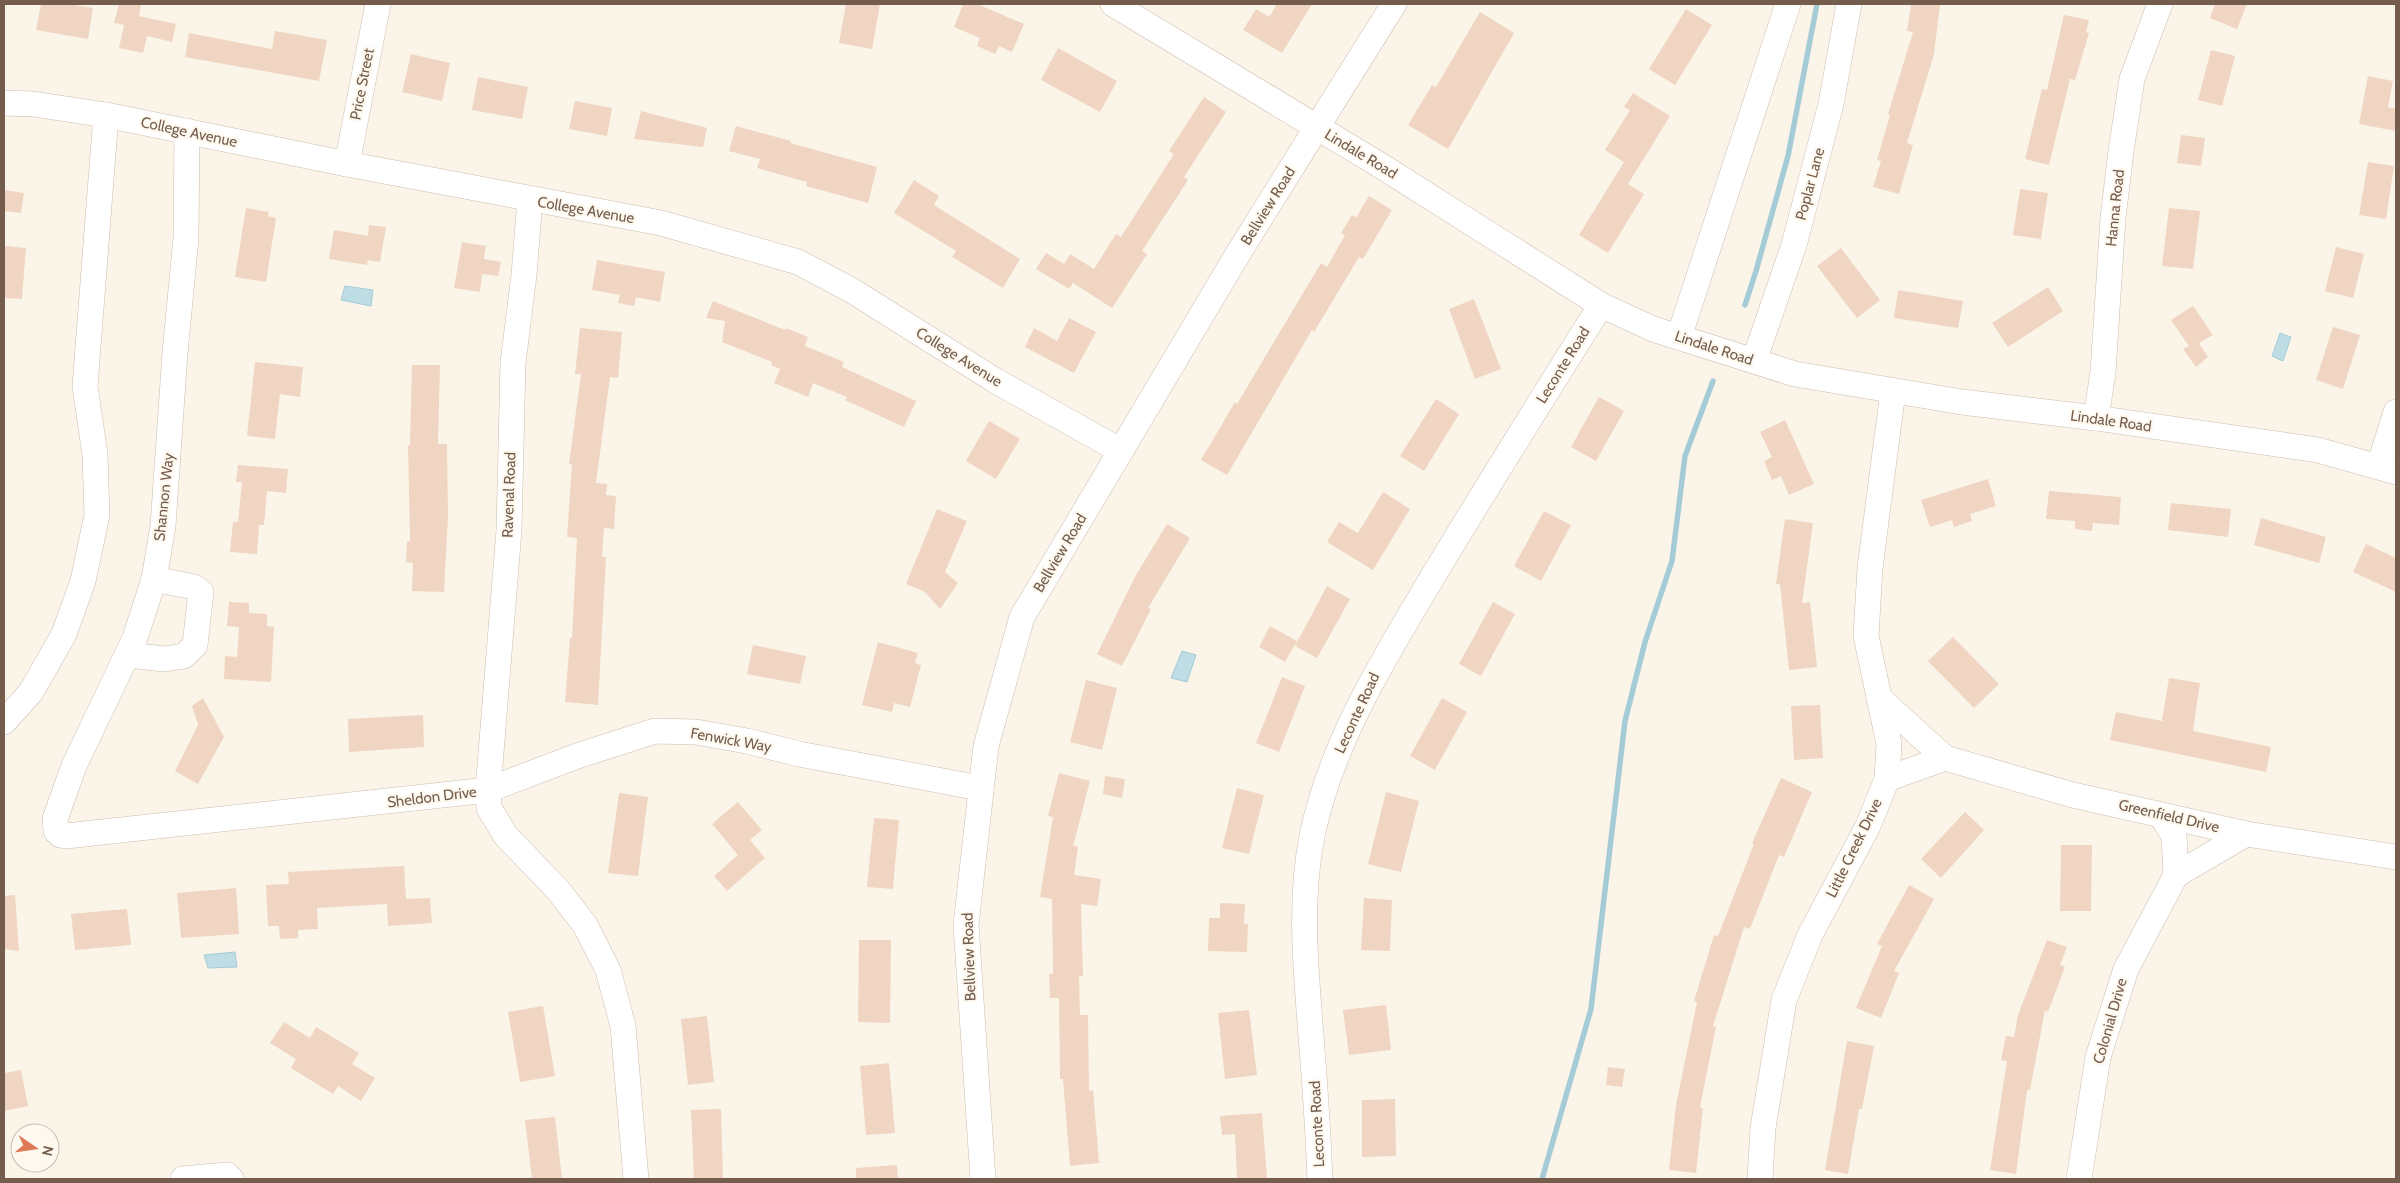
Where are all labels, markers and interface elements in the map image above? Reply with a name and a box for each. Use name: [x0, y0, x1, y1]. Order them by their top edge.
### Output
street label: Price Street: [346, 47, 378, 121]
street label: College Avenue: [139, 113, 239, 151]
street label: Lindale Road: [1321, 125, 1401, 183]
street label: Poplar Lane: [1792, 145, 1828, 222]
street label: Bellview Road: [1237, 164, 1299, 248]
street label: Hanna Road: [2102, 169, 2128, 247]
street label: College Avenue: [536, 193, 636, 227]
street label: College Avenue: [913, 323, 1006, 391]
street label: Leconte Road: [1532, 323, 1594, 407]
street label: Lindale Road: [1672, 327, 1756, 369]
street label: Lindale Road: [2069, 406, 2153, 436]
street label: Shannon Way: [150, 451, 178, 542]
street label: Ravenal Road: [499, 452, 519, 538]
street label: Bellview Road: [1029, 510, 1091, 596]
street label: Leconte Road: [1330, 670, 1384, 756]
street label: Fenwick Way: [689, 724, 773, 756]
street label: Sheldon Drive: [386, 783, 478, 811]
street label: Little Creek Drive: [1822, 795, 1886, 901]
street label: Greenfield Drive: [2117, 796, 2221, 836]
street label: Bellview Road: [958, 912, 980, 1002]
street label: Colonial Drive: [2089, 976, 2131, 1066]
street label: Leconte Road: [1306, 1080, 1328, 1168]
north arrow: [10, 1123, 60, 1173]
text: N: [38, 1144, 58, 1158]

